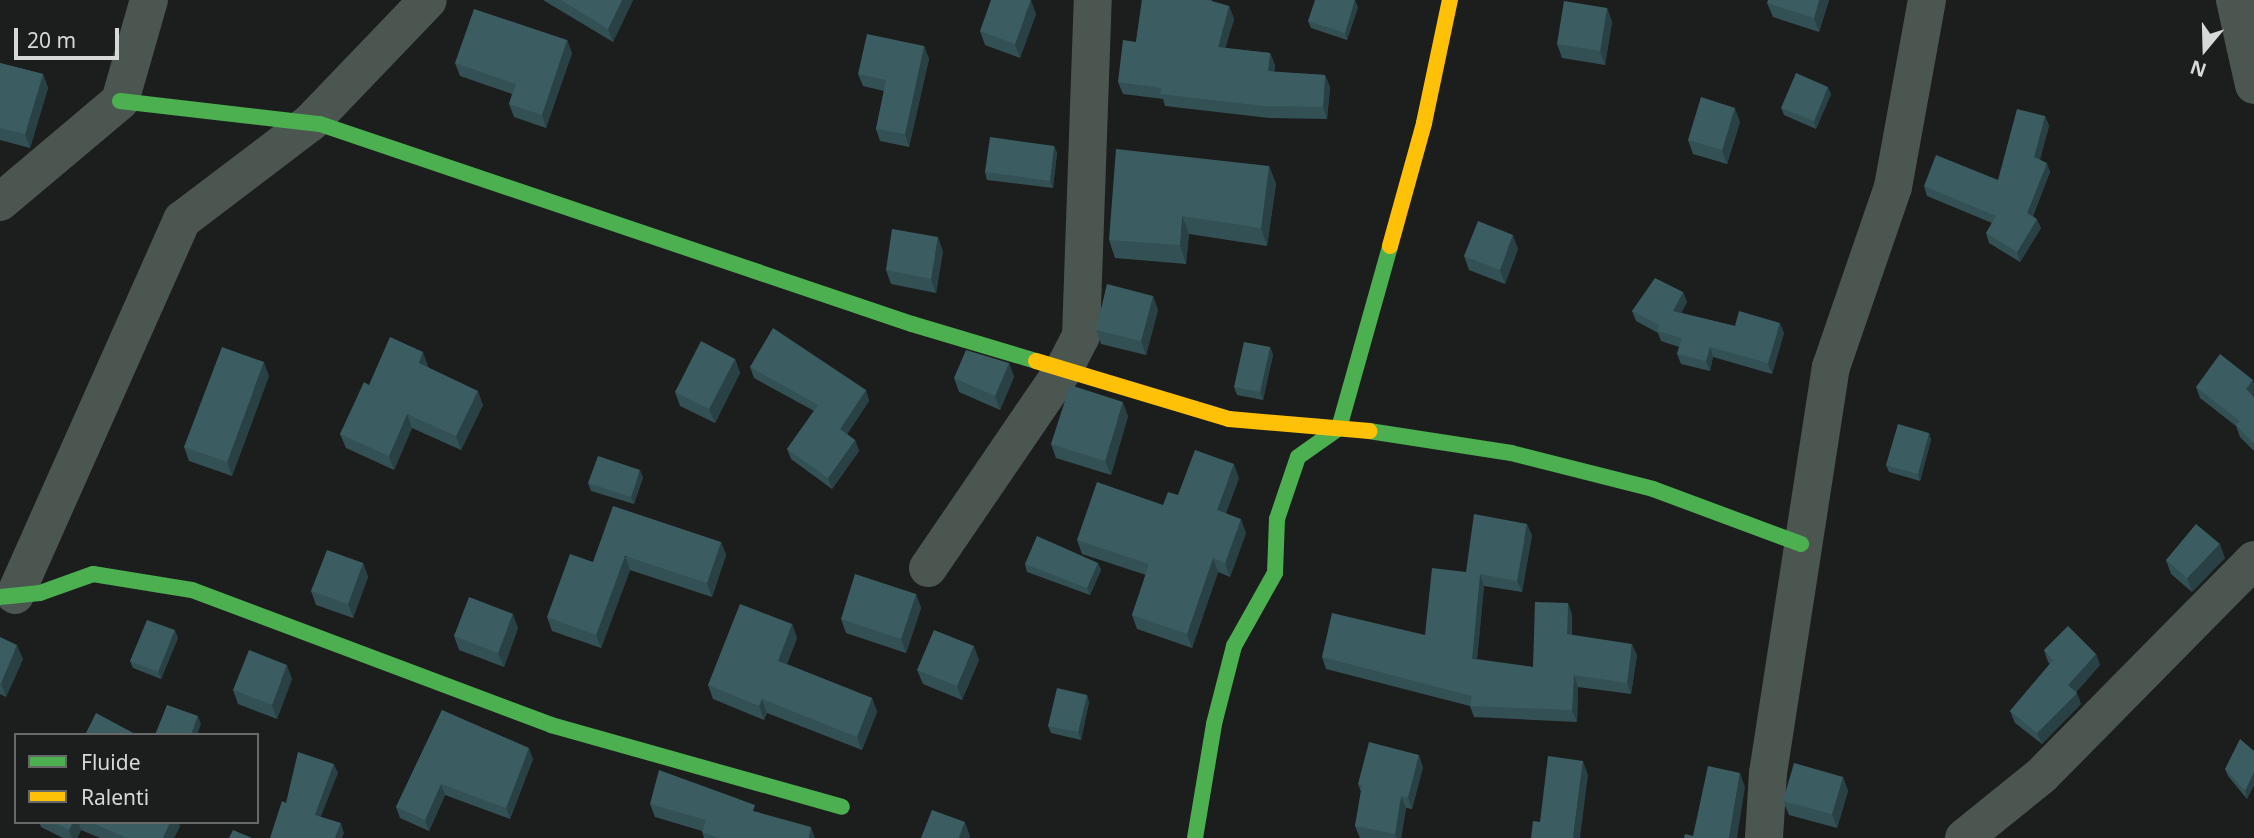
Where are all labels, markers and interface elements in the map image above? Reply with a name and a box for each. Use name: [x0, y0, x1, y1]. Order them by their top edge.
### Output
scale bar: [18, 14, 122, 58]
north arrow: [2170, 14, 2240, 84]
text: 20 m: [27, 26, 76, 54]
text: N: [2187, 54, 2210, 84]
legend: [14, 733, 259, 824]
text: Fluide: [81, 748, 140, 776]
text: Ralenti: [81, 783, 149, 811]

